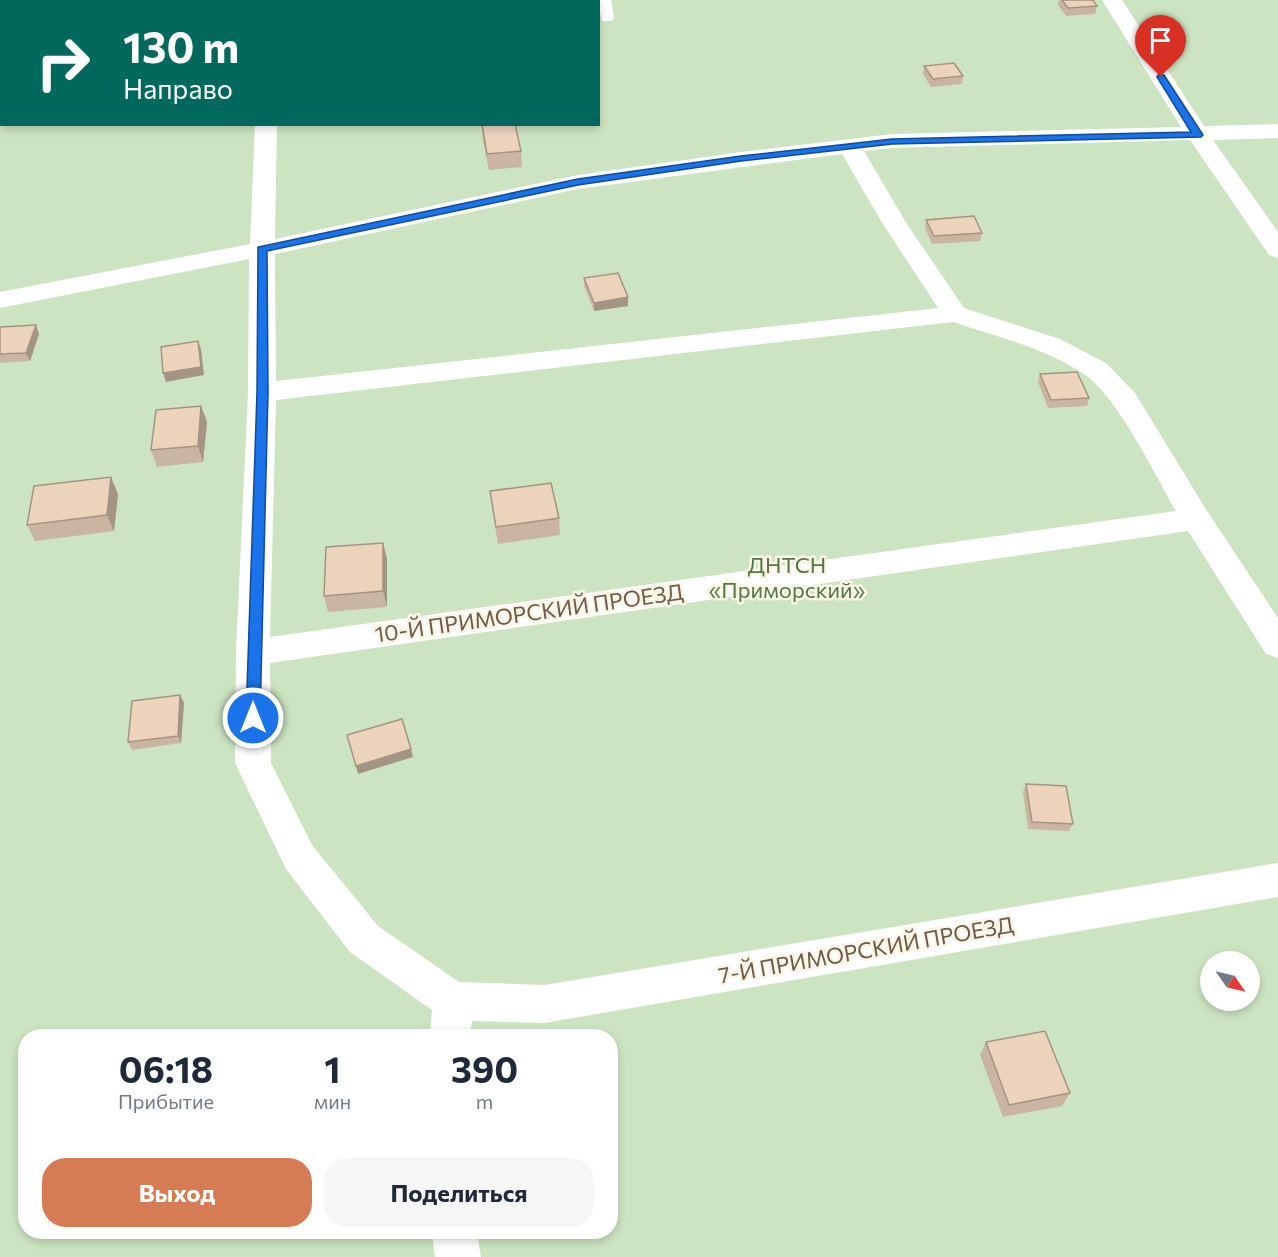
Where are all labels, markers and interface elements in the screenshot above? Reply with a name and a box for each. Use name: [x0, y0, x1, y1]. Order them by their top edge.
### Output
pin: [1135, 15, 1186, 77]
text: 130 m: [123, 20, 239, 72]
icon: right: [24, 24, 102, 102]
icon: arrive: [1144, 24, 1177, 57]
text: Направо: [123, 72, 233, 105]
park label: ДНТСН «Приморский»: [709, 551, 865, 603]
street label: 10-Й ПРИМОРСКИЙ ПРОЕЗД: [373, 577, 685, 648]
position arrow: [221, 686, 285, 750]
street label: 7-Й ПРИМОРСКИЙ ПРОЕЗД: [716, 910, 1016, 989]
north arrow: [1200, 951, 1260, 1011]
map controls: [1200, 951, 1260, 1011]
text: 06:18: [119, 1046, 213, 1090]
text: 1: [324, 1046, 341, 1090]
text: 390: [451, 1046, 518, 1090]
text: Прибытие: [118, 1089, 214, 1113]
text: мин: [314, 1089, 351, 1113]
text: m: [476, 1089, 493, 1113]
button: Выход: [42, 1158, 312, 1227]
button: Поделиться: [324, 1158, 594, 1227]

